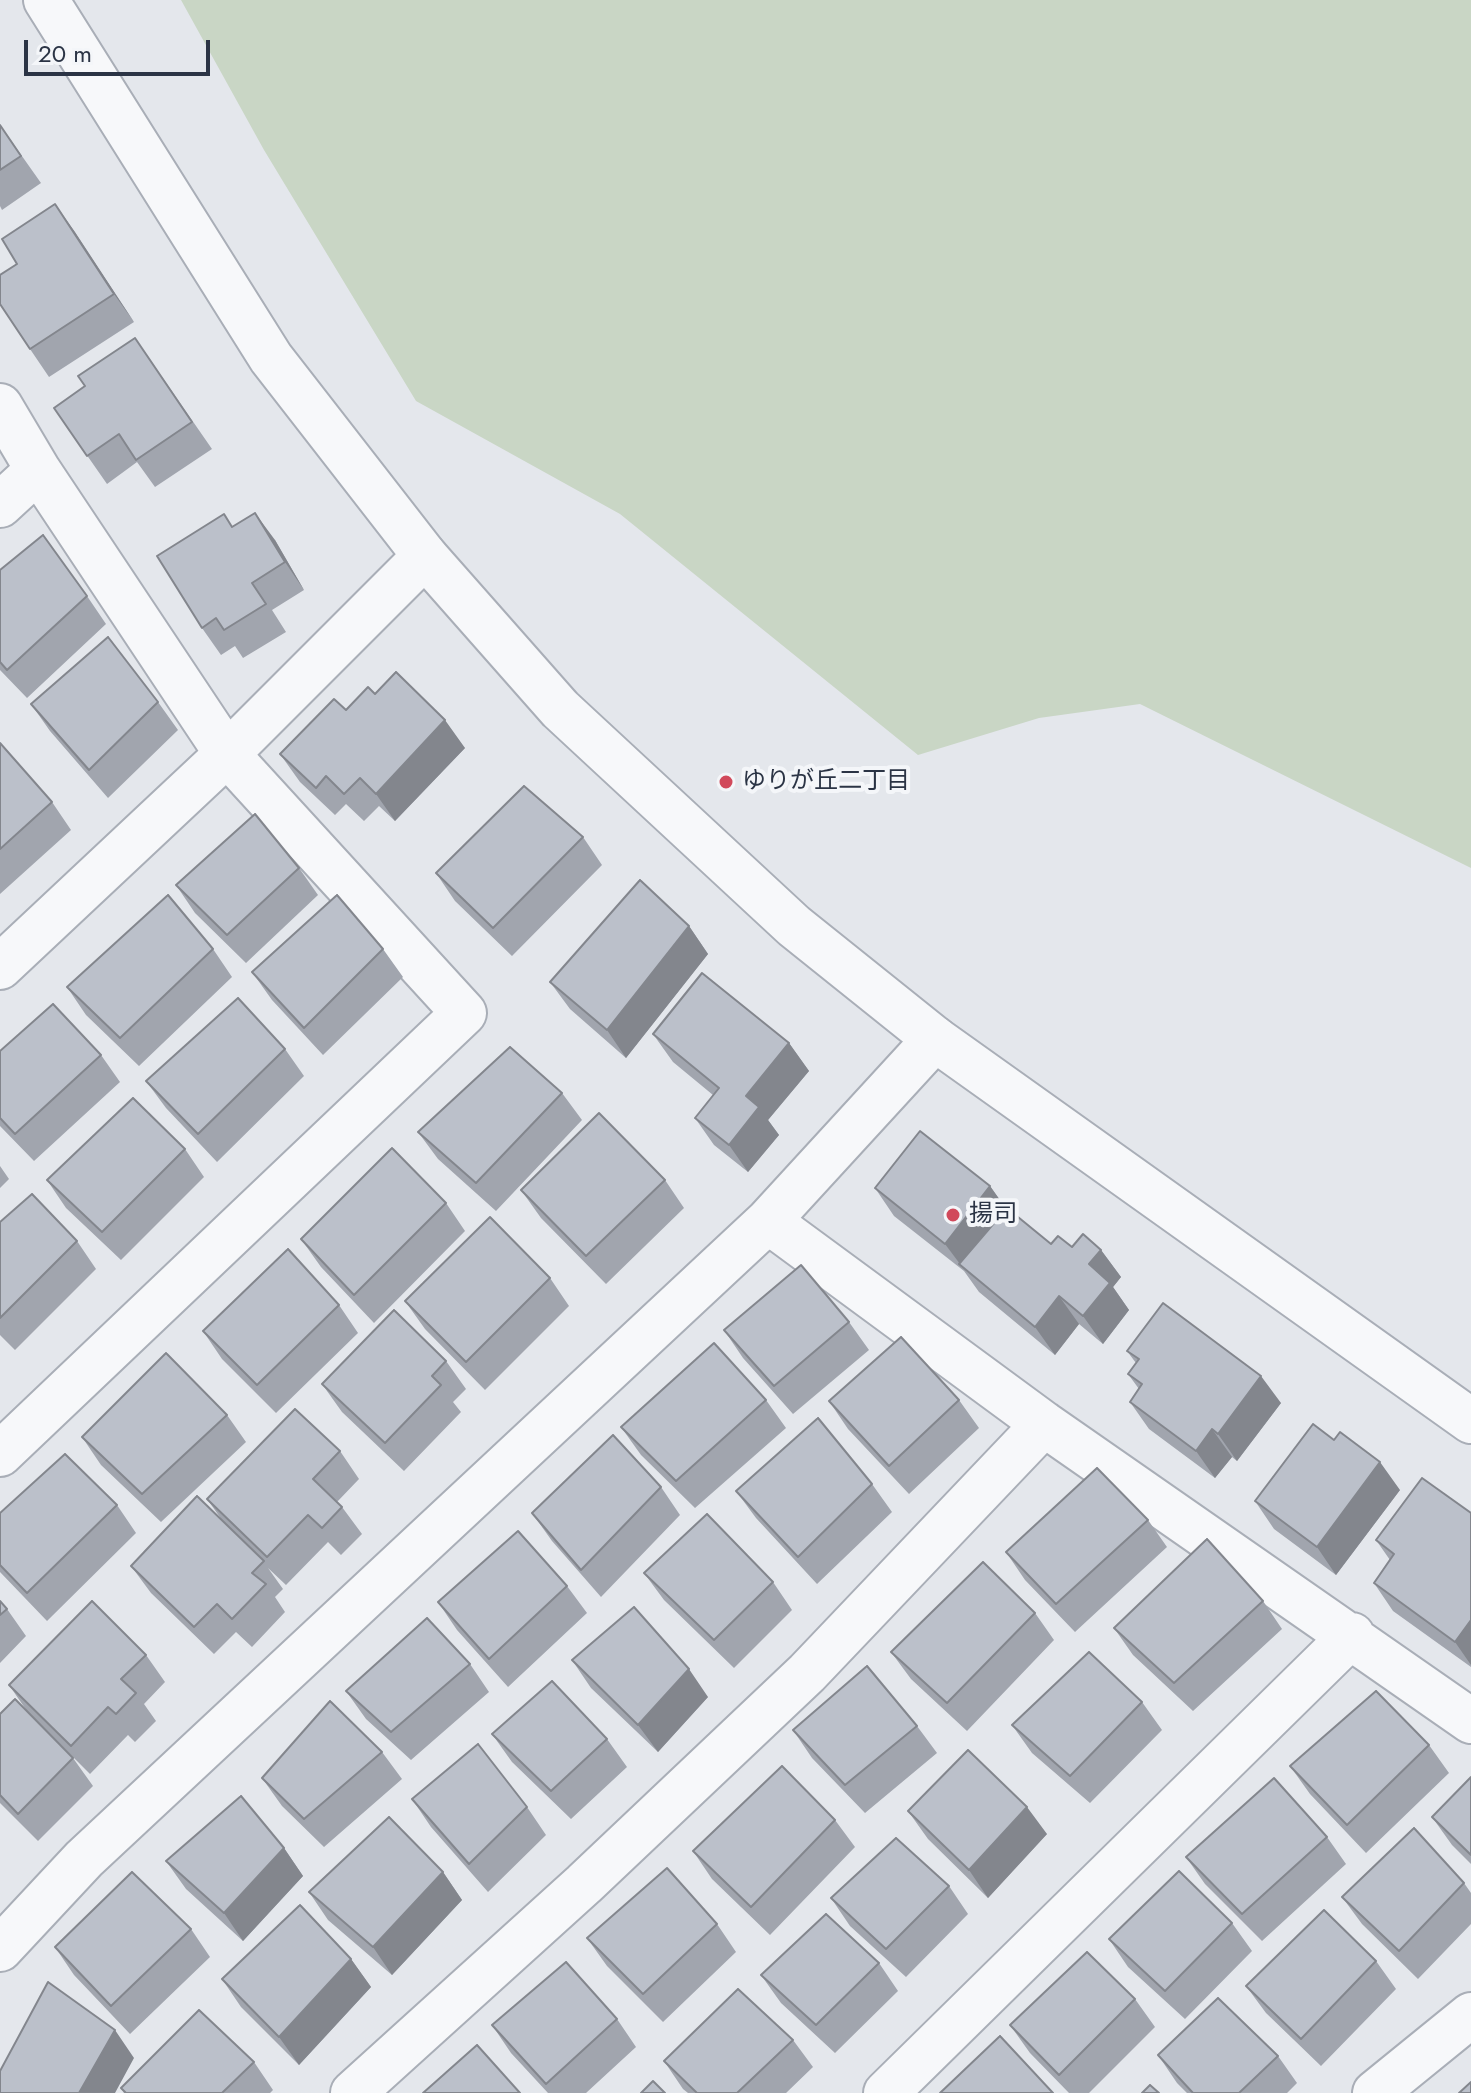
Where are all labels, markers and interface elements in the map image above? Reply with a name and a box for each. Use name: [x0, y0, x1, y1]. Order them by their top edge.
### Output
scale bar: [28, 24, 214, 74]
text: 20 m: [38, 36, 92, 71]
place label: ゆりが丘二丁目: [742, 768, 910, 796]
marker: ゆりが丘二丁目: [717, 773, 735, 791]
place label: 揚司: [969, 1201, 1017, 1229]
marker: 揚司: [944, 1206, 962, 1224]

